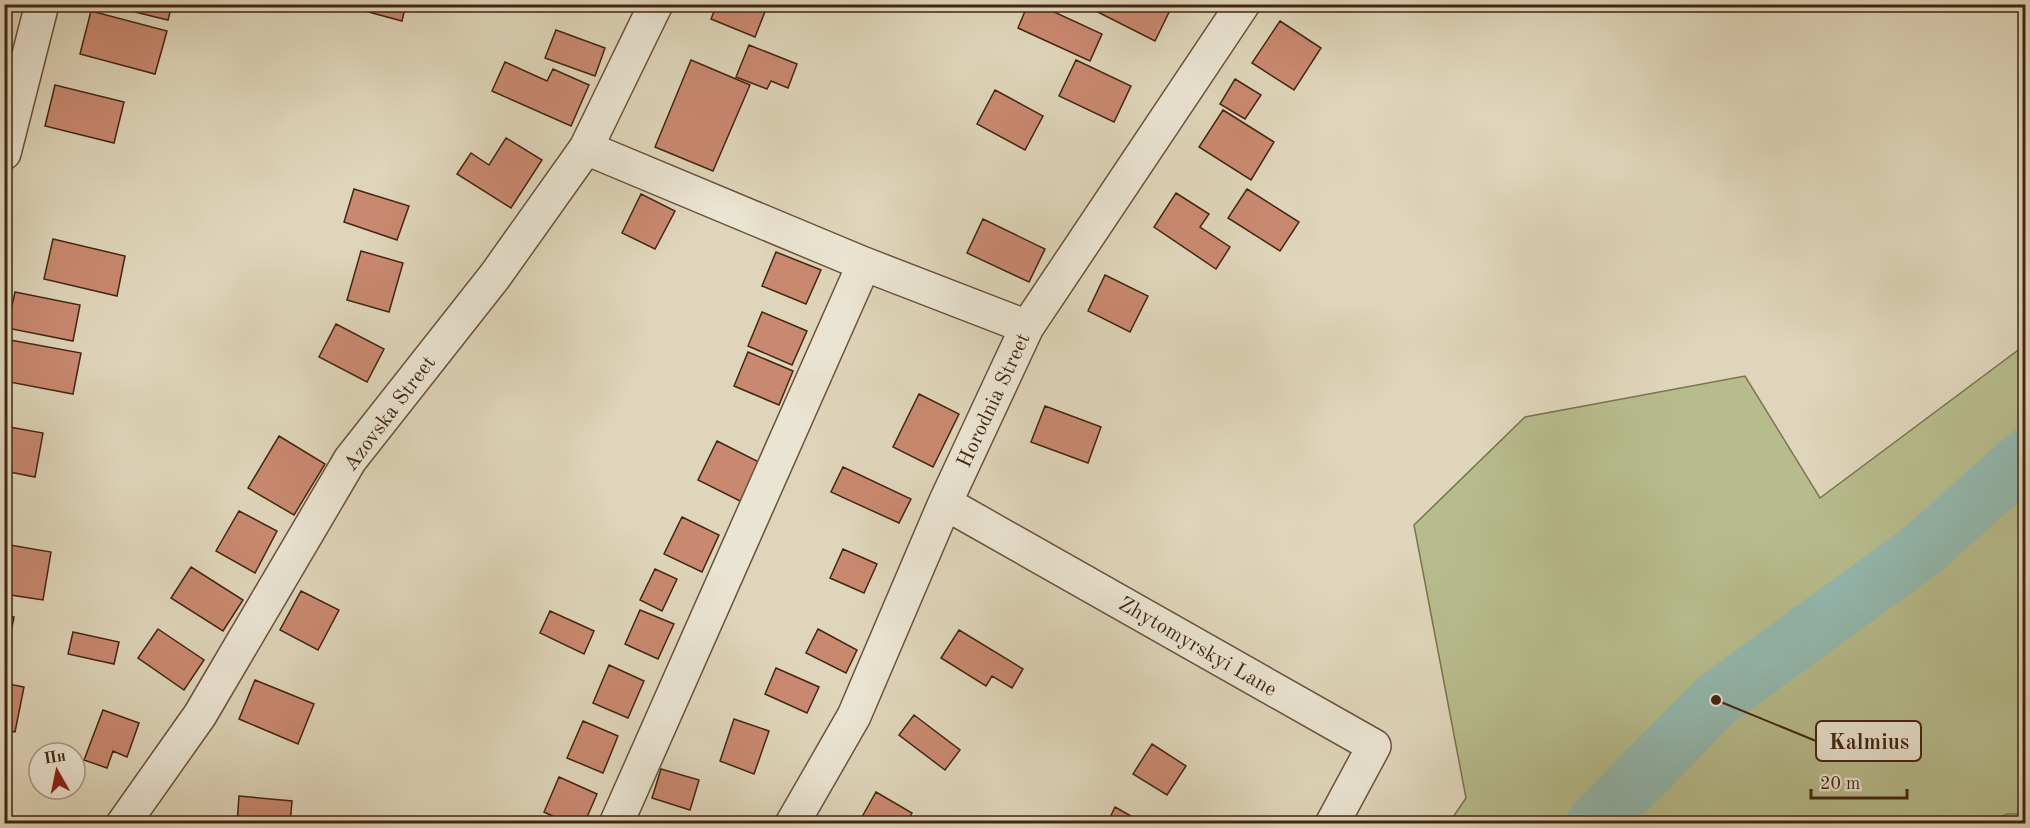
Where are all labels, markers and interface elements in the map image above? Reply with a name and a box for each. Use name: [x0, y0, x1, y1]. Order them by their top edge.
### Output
street label: Horodnia Street: [954, 330, 1035, 471]
street label: Azovska Street: [340, 353, 440, 475]
street label: Zhytomyrskyi Lane: [1115, 594, 1280, 701]
callout: Kalmius: [1816, 721, 1921, 761]
text: Kalmius: [1829, 732, 1909, 754]
north arrow: [27, 741, 87, 801]
text: Пн: [43, 749, 67, 768]
scale bar: [1811, 762, 1907, 800]
text: 20 m: [1820, 775, 1860, 793]

